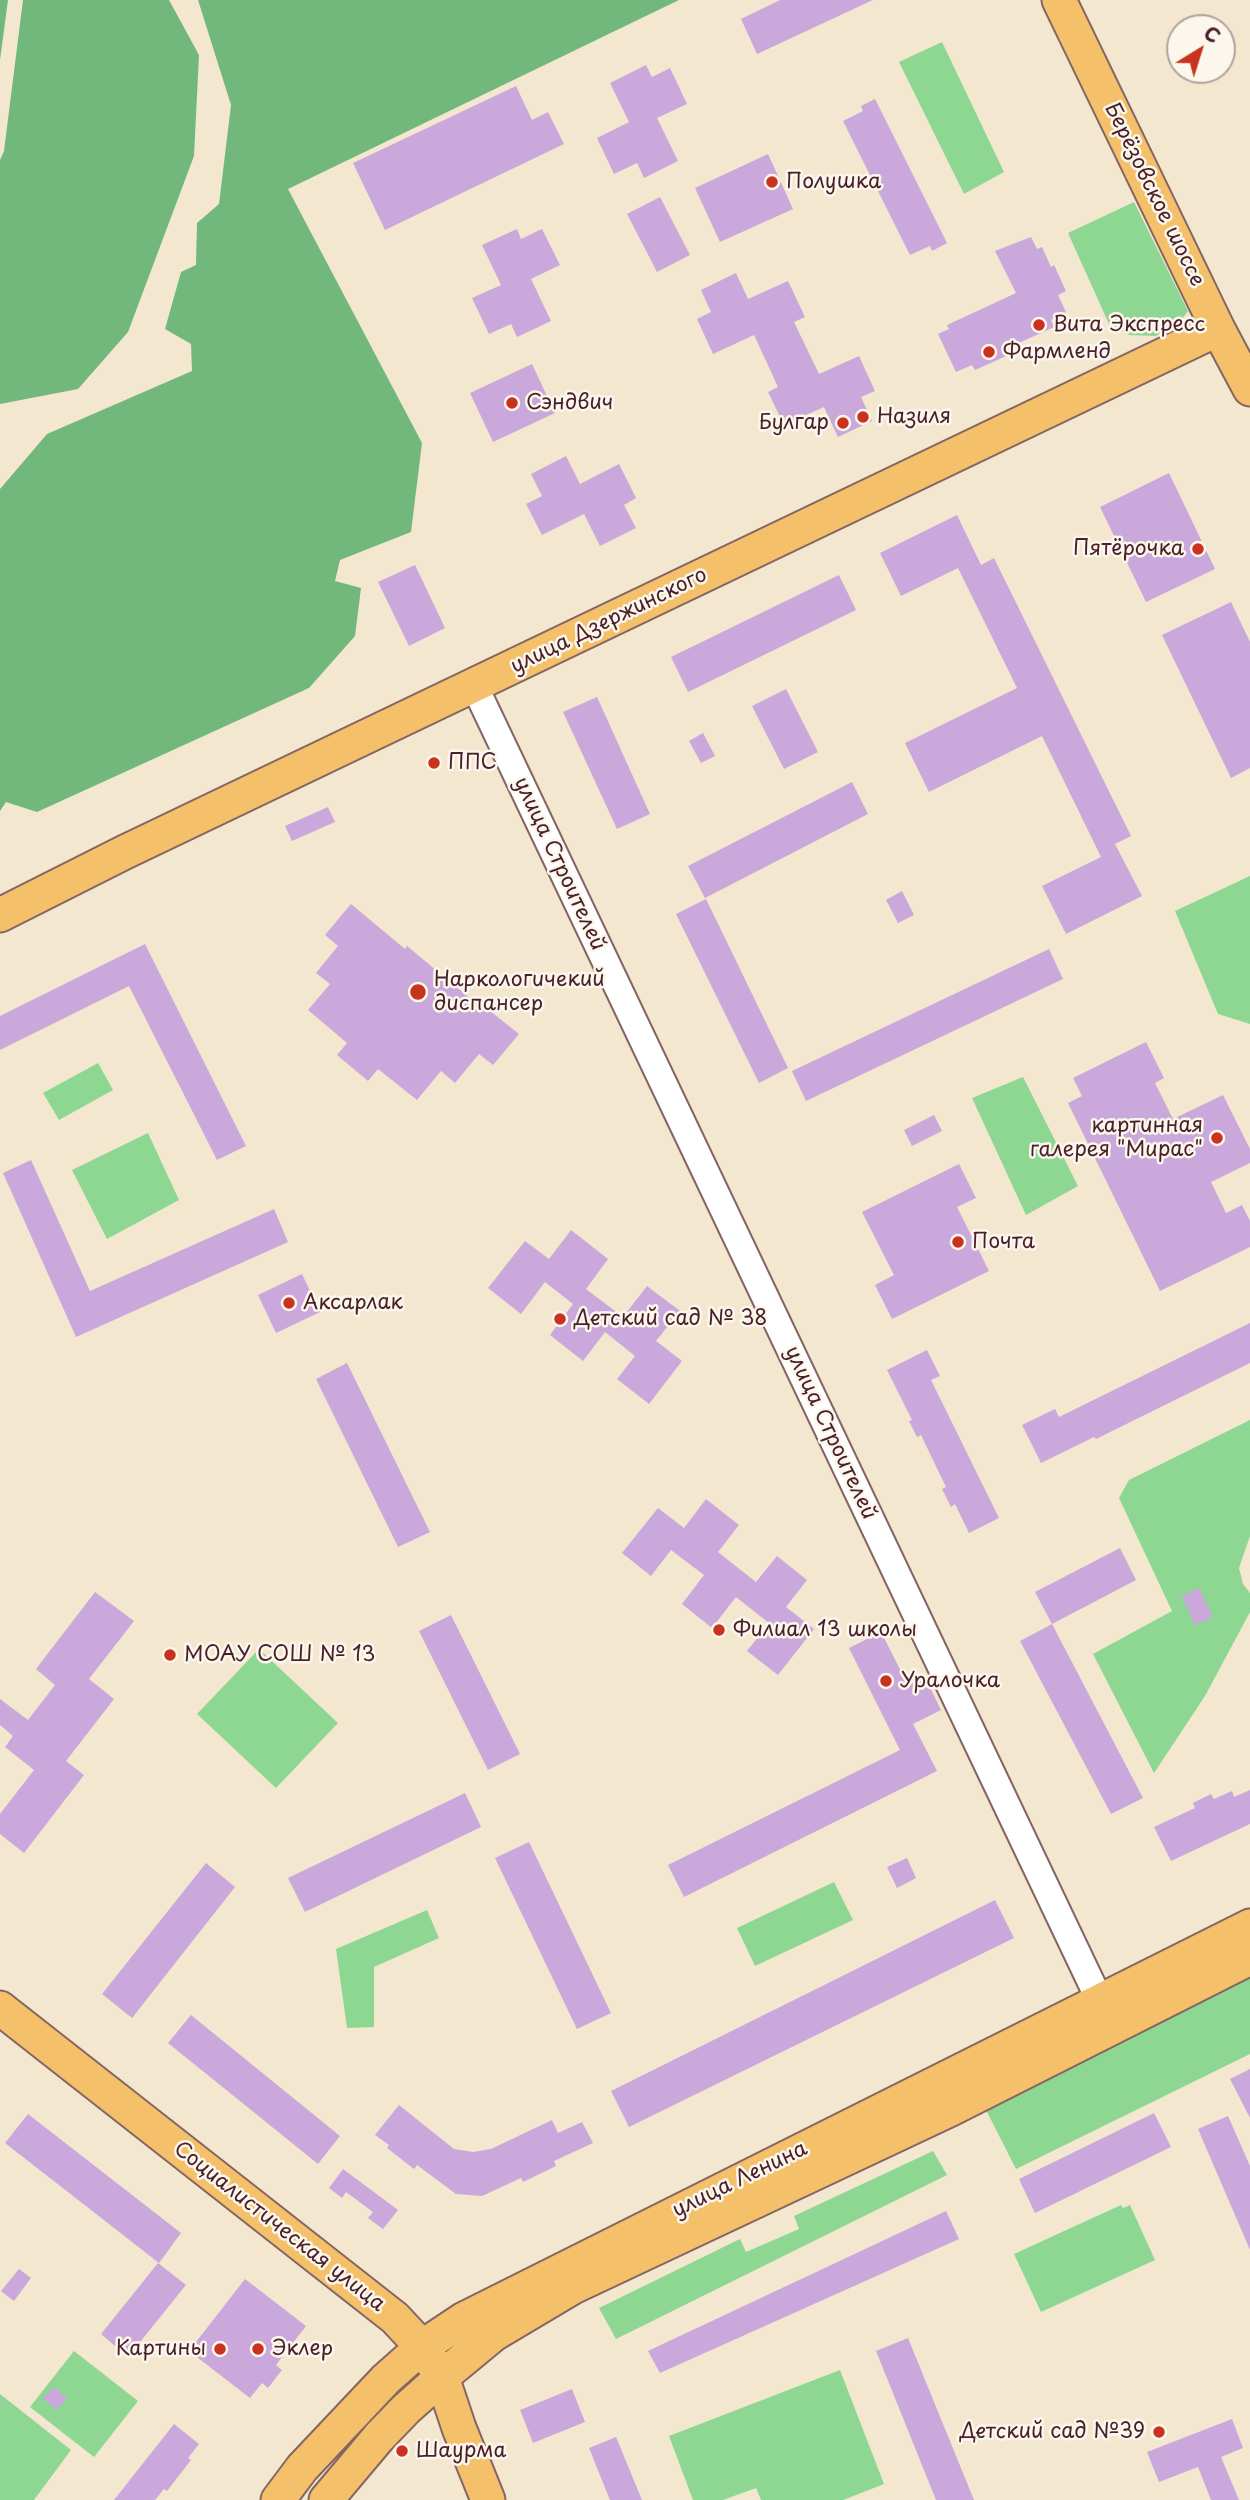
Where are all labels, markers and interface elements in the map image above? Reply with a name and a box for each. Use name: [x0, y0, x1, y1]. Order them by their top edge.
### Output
north arrow: [1166, 14, 1236, 84]
text: С: [1198, 19, 1227, 49]
street label: Берёзовское шоссе: [1099, 99, 1209, 291]
place label: Полушка: [786, 169, 881, 195]
marker: Полушка: [764, 174, 780, 190]
place label: Вита Экспресс: [1053, 312, 1205, 338]
marker: Вита Экспресс: [1031, 317, 1047, 333]
place label: Фармленд: [1003, 339, 1111, 365]
marker: Фармленд: [981, 344, 997, 360]
place label: Сэндвич: [526, 390, 614, 416]
marker: Сэндвич: [504, 395, 520, 411]
place label: Назиля: [877, 404, 951, 430]
marker: Назиля: [855, 409, 871, 425]
place label: Булгар: [759, 410, 829, 436]
marker: Булгар: [835, 415, 851, 431]
place label: Пятёрочка: [1073, 536, 1184, 562]
marker: Пятёрочка: [1190, 541, 1206, 557]
street label: улица Дзержинского: [507, 562, 711, 680]
place label: ППС: [448, 750, 497, 776]
marker: ППС: [426, 755, 442, 771]
street label: улица Строителей: [508, 773, 610, 955]
place label: Наркологичекий диспансер: [434, 967, 605, 1017]
marker: Наркологичекий диспансер: [408, 982, 428, 1002]
place label: картинная галерея "Мирас": [1030, 1113, 1203, 1163]
marker: картинная галерея "Мирас": [1209, 1130, 1225, 1146]
place label: Почта: [972, 1229, 1035, 1255]
marker: Почта: [950, 1234, 966, 1250]
place label: Аксарлак: [303, 1290, 403, 1316]
marker: Аксарлак: [281, 1295, 297, 1311]
place label: Детский сад № 38: [574, 1306, 767, 1332]
marker: Детский сад № 38: [552, 1311, 568, 1327]
street label: улица Строителей: [779, 1342, 881, 1524]
place label: Филиал 13 школы: [733, 1617, 917, 1643]
marker: Филиал 13 школы: [711, 1622, 727, 1638]
place label: МОАУ СОШ № 13: [184, 1642, 375, 1668]
marker: МОАУ СОШ № 13: [162, 1647, 178, 1663]
place label: Уралочка: [900, 1668, 1000, 1694]
marker: Уралочка: [878, 1673, 894, 1689]
street label: улица Ленина: [668, 2136, 812, 2224]
street label: Социалистическая улица: [168, 2137, 390, 2317]
place label: Картины: [116, 2336, 206, 2362]
place label: Эклер: [272, 2336, 333, 2362]
marker: Картины: [212, 2341, 228, 2357]
marker: Эклер: [250, 2341, 266, 2357]
place label: Детский сад №39: [960, 2419, 1145, 2445]
marker: Детский сад №39: [1151, 2424, 1167, 2440]
place label: Шаурма: [416, 2438, 506, 2464]
marker: Шаурма: [394, 2443, 410, 2459]

